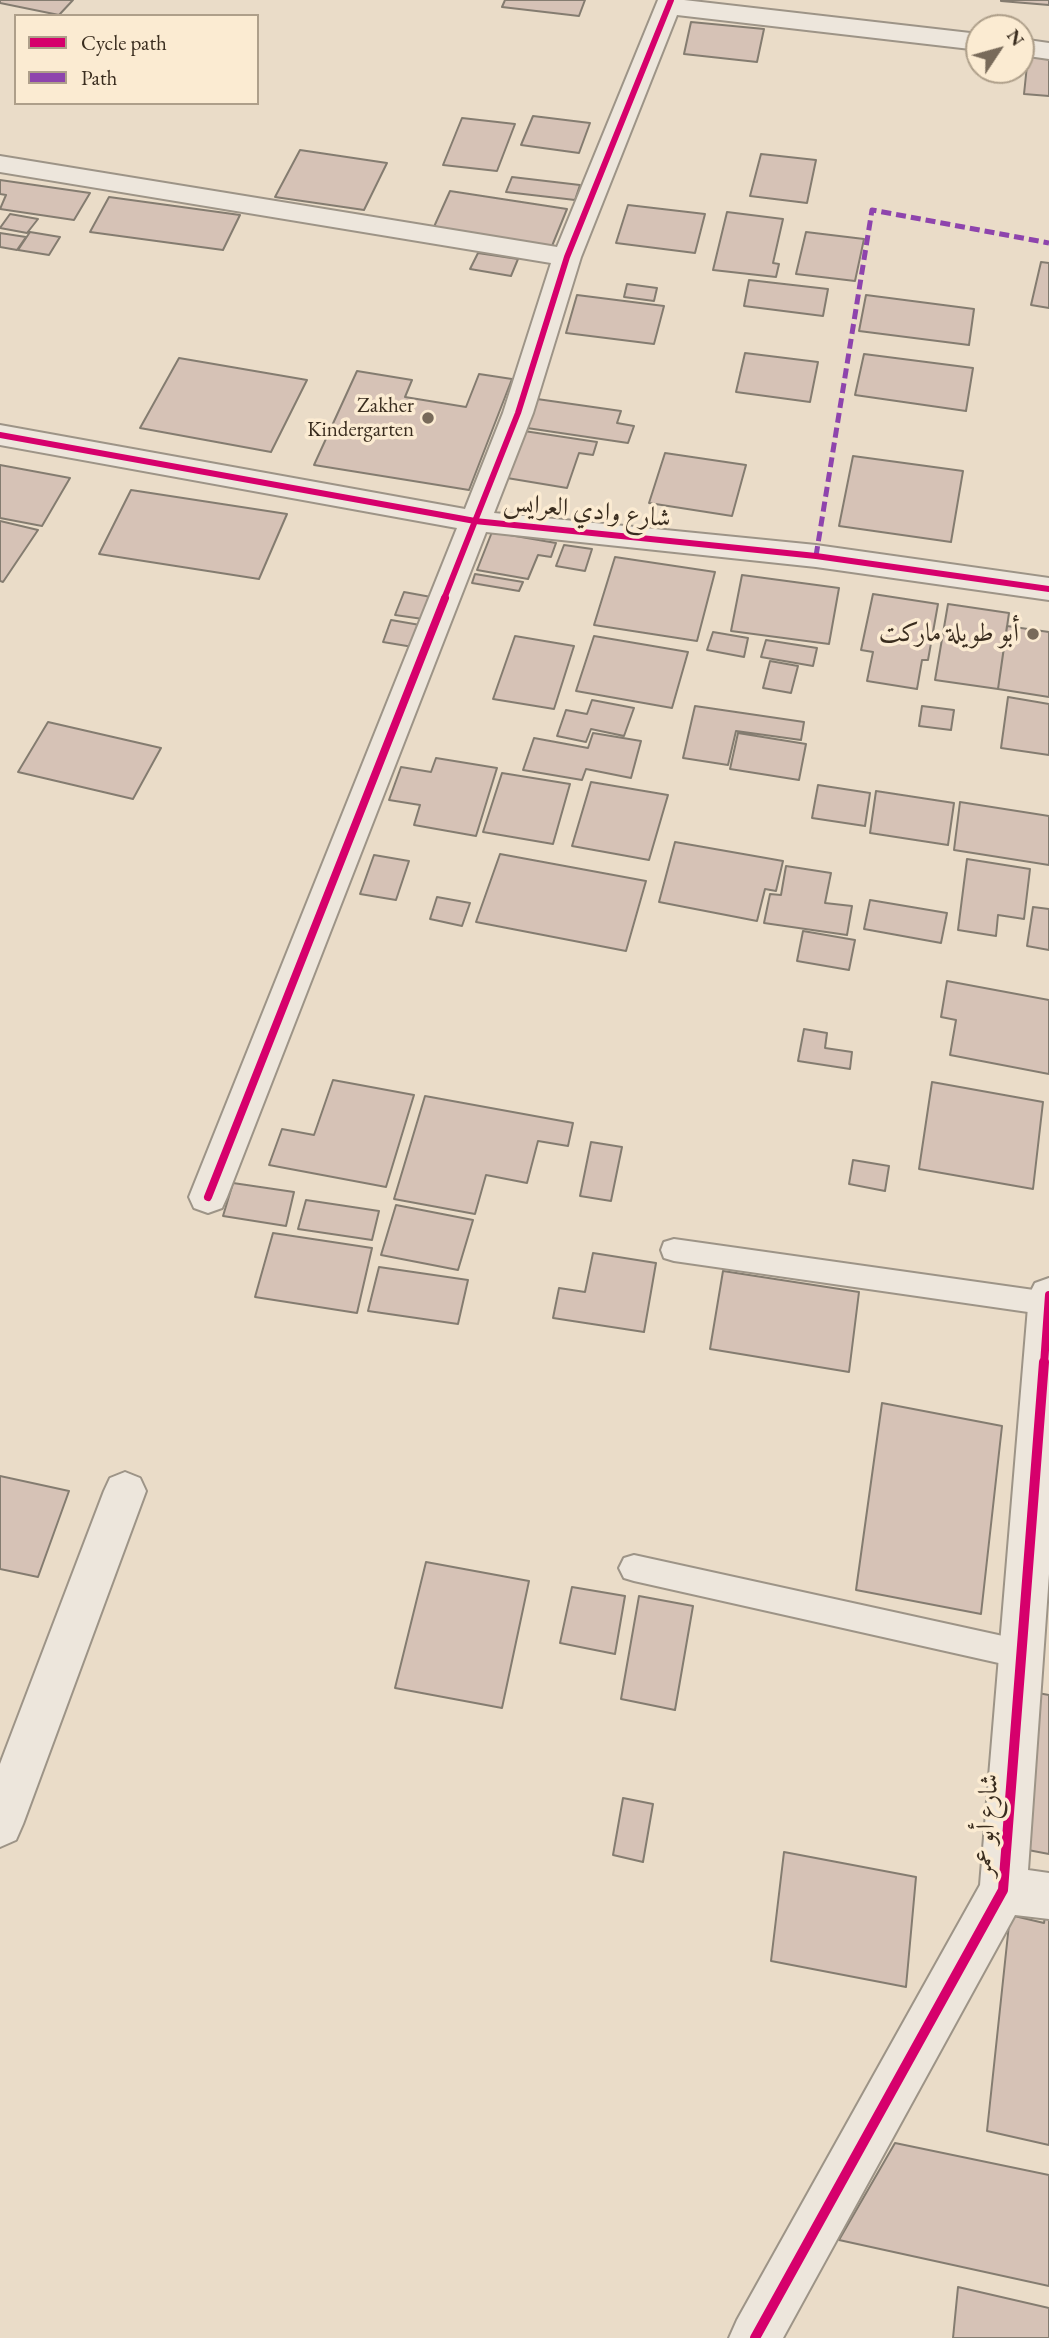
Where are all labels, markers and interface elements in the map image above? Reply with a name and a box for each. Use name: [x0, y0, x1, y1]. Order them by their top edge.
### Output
legend: [14, 14, 259, 105]
north arrow: [965, 14, 1035, 84]
text: N: [1001, 24, 1030, 51]
text: Cycle path: [81, 29, 167, 56]
text: Path: [81, 64, 117, 91]
place label: Zakher Kindergarten: [307, 393, 414, 443]
marker: Zakher Kindergarten: [420, 410, 436, 426]
street label: شارع وادي العرايس: [502, 487, 672, 535]
place label: أبو طويلة ماركت: [879, 618, 1019, 650]
marker: أبو طويلة ماركت: [1025, 626, 1041, 642]
street label: شارع أبو عمر: [968, 1773, 1006, 1877]

